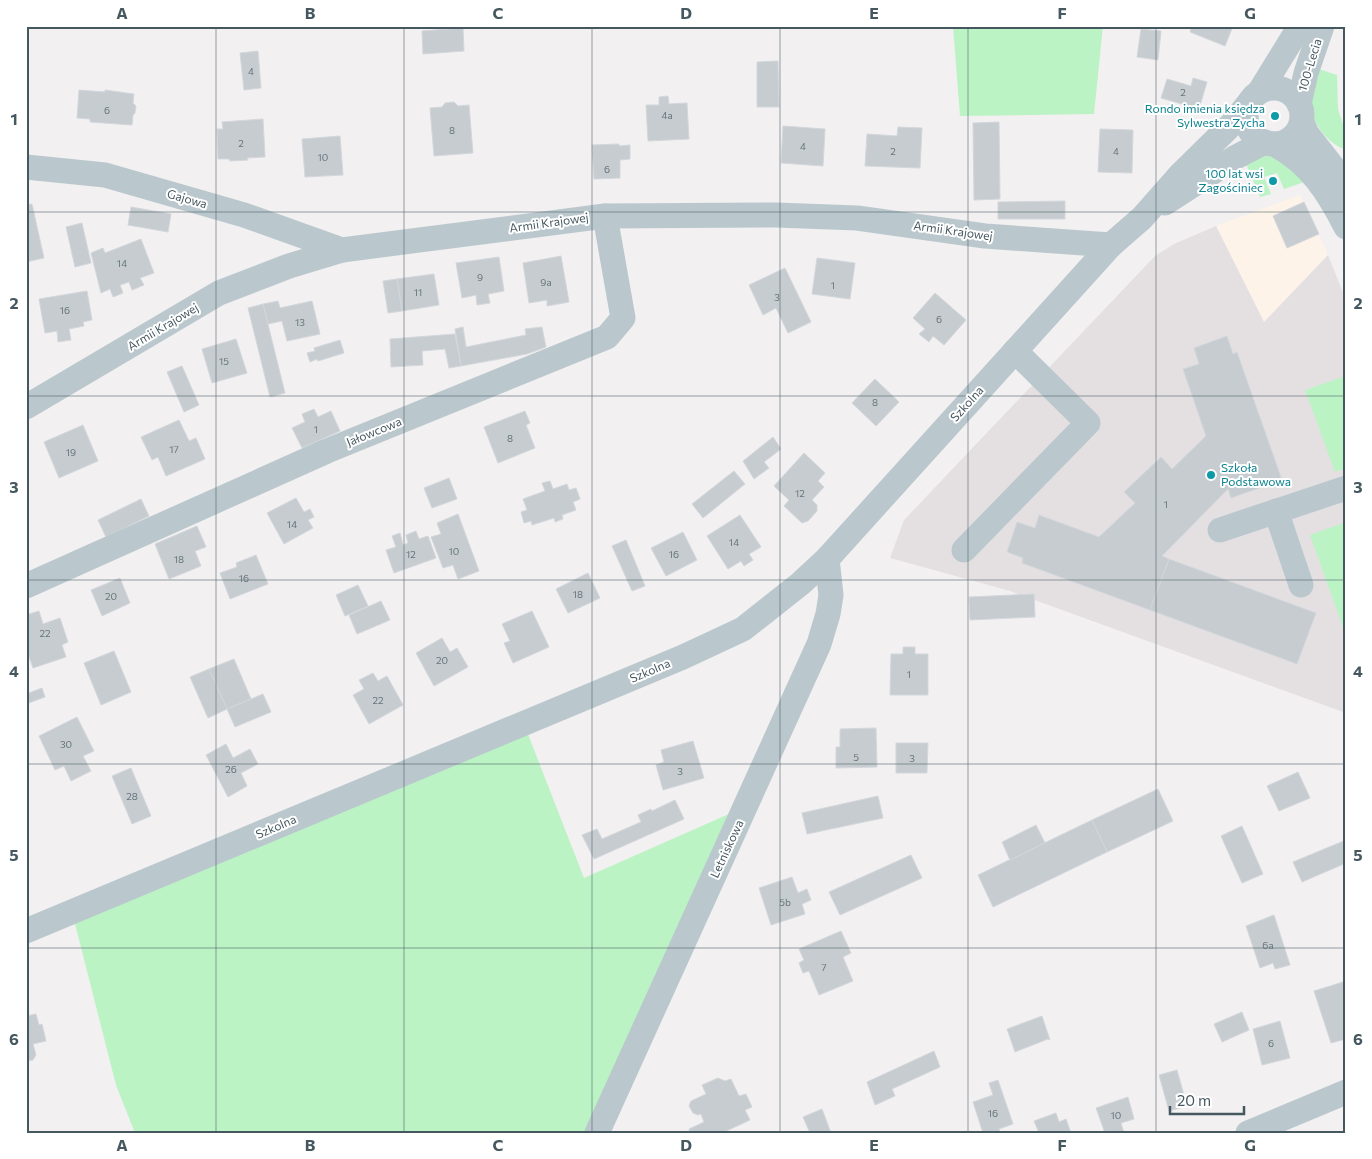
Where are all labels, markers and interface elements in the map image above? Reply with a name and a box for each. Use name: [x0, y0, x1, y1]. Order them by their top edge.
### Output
text: A: [116, 3, 128, 22]
text: B: [305, 3, 316, 22]
text: C: [493, 3, 504, 22]
text: D: [680, 3, 692, 22]
text: E: [869, 3, 879, 22]
text: F: [1057, 3, 1067, 22]
text: G: [1244, 3, 1256, 22]
street label: 100-Lecia: [1294, 37, 1324, 93]
house number: 4: [248, 65, 254, 77]
house number: 2: [1180, 86, 1186, 98]
place label: Rondo imienia księdza Sylwestra Zycha: [1145, 101, 1265, 129]
house number: 6: [104, 104, 110, 116]
text: 1: [10, 109, 18, 128]
house number: 4a: [661, 109, 673, 121]
text: 1: [1354, 109, 1362, 128]
marker: Rondo imienia księdza Sylwestra Zycha: [1269, 110, 1281, 122]
house number: 8: [449, 124, 455, 136]
house number: 2: [238, 137, 244, 149]
house number: 4: [800, 140, 806, 152]
house number: 2: [890, 145, 896, 157]
house number: 4: [1113, 145, 1119, 157]
house number: 10: [318, 151, 328, 163]
house number: 6: [604, 163, 610, 175]
place label: 100 lat wsi Zagościniec: [1199, 166, 1263, 194]
marker: 100 lat wsi Zagościniec: [1267, 175, 1279, 187]
street label: Gajowa: [166, 186, 209, 210]
street label: Armii Krajowej: [508, 210, 589, 234]
street label: Armii Krajowej: [913, 218, 994, 242]
house number: 14: [117, 257, 127, 269]
house number: 9: [477, 271, 483, 283]
house number: 9a: [540, 276, 552, 288]
house number: 1: [831, 279, 835, 291]
house number: 11: [414, 286, 422, 298]
house number: 3: [774, 291, 780, 303]
text: 2: [9, 293, 19, 312]
text: 2: [1353, 293, 1363, 312]
street label: Armii Krajowej: [125, 300, 200, 353]
house number: 16: [60, 304, 70, 316]
house number: 6: [936, 313, 942, 325]
house number: 13: [295, 316, 305, 328]
house number: 15: [219, 355, 229, 367]
street label: Szkolna: [947, 383, 986, 424]
house number: 8: [872, 396, 878, 408]
street label: Jałowcowa: [344, 414, 404, 449]
house number: 1: [314, 423, 318, 435]
house number: 8: [507, 432, 513, 444]
house number: 17: [169, 443, 179, 455]
house number: 19: [66, 446, 76, 458]
place label: Szkoła Podstawowa: [1221, 460, 1291, 488]
marker: Szkoła Podstawowa: [1205, 469, 1217, 481]
text: 3: [9, 477, 19, 496]
text: 3: [1353, 477, 1363, 496]
house number: 12: [795, 487, 805, 499]
house number: 1: [1164, 498, 1168, 510]
house number: 14: [287, 518, 297, 530]
house number: 14: [729, 536, 739, 548]
house number: 10: [449, 545, 459, 557]
house number: 12: [406, 548, 416, 560]
house number: 16: [669, 548, 679, 560]
house number: 18: [174, 553, 184, 565]
house number: 16: [239, 572, 249, 584]
house number: 18: [573, 588, 583, 600]
house number: 20: [105, 590, 117, 602]
house number: 22: [39, 627, 51, 639]
house number: 20: [436, 654, 448, 666]
street label: Szkolna: [627, 655, 672, 685]
text: 4: [9, 661, 19, 680]
text: 4: [1353, 661, 1363, 680]
house number: 1: [907, 668, 911, 680]
house number: 22: [372, 694, 384, 706]
house number: 30: [60, 738, 72, 750]
house number: 5: [853, 751, 859, 763]
house number: 3: [909, 752, 915, 764]
house number: 26: [225, 763, 237, 775]
house number: 3: [677, 765, 683, 777]
house number: 28: [126, 790, 138, 802]
street label: Szkolna: [253, 811, 298, 841]
street label: Letniskowa: [707, 817, 746, 880]
text: 5: [9, 845, 19, 864]
text: 5: [1353, 845, 1363, 864]
house number: 5b: [779, 896, 791, 908]
house number: 6a: [1262, 939, 1274, 951]
house number: 7: [821, 961, 827, 973]
text: 6: [9, 1029, 19, 1048]
text: 6: [1353, 1029, 1363, 1048]
house number: 6: [1268, 1037, 1274, 1049]
scale bar: [1170, 1084, 1243, 1116]
text: 20 m: [1177, 1091, 1211, 1109]
house number: 16: [988, 1107, 998, 1119]
house number: 10: [1111, 1109, 1121, 1121]
text: A: [116, 1135, 128, 1154]
text: B: [305, 1135, 316, 1154]
text: C: [493, 1135, 504, 1154]
text: D: [680, 1135, 692, 1154]
text: E: [869, 1135, 879, 1154]
text: F: [1057, 1135, 1067, 1154]
text: G: [1244, 1135, 1256, 1154]

